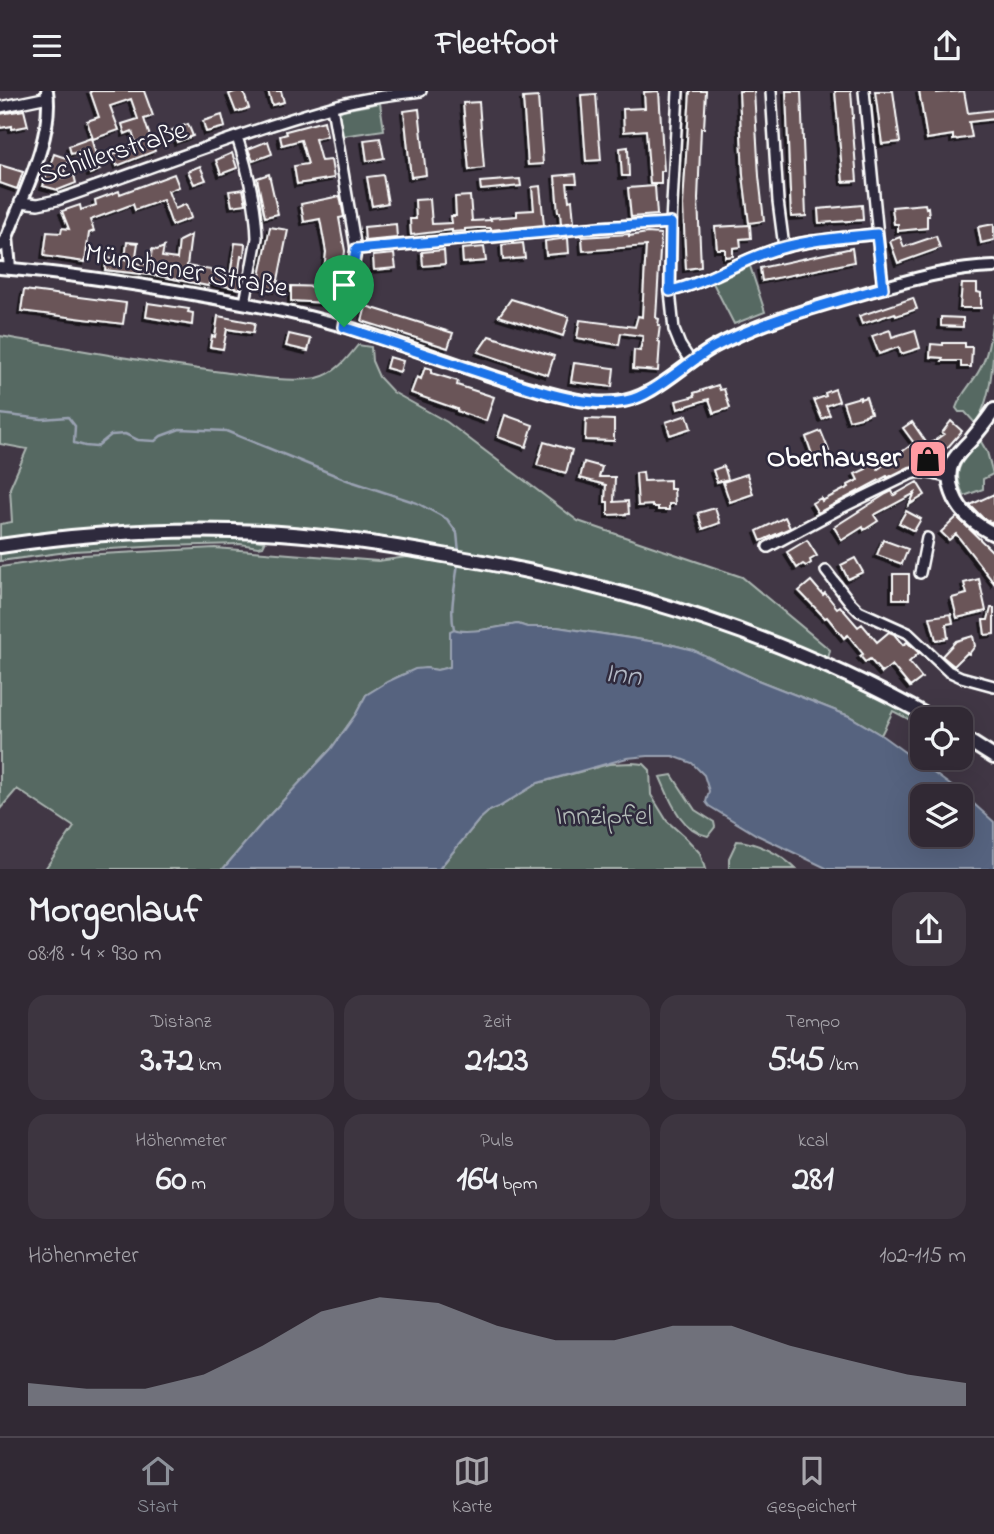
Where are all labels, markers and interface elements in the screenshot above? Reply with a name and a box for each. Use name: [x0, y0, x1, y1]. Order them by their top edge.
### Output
text: Fleetfoot: [436, 22, 558, 69]
icon: menu: [28, 27, 66, 65]
icon: share: [928, 27, 966, 65]
street label: Schillerstraße: [33, 111, 193, 197]
street label: Münchener Straße: [81, 234, 291, 310]
pin: [314, 255, 374, 327]
icon: arrive: [325, 266, 363, 304]
shop icon: Oberhauser: [907, 438, 949, 480]
place label: Oberhauser: [767, 439, 902, 480]
water label: Inn: [602, 652, 645, 701]
map controls: [910, 707, 973, 847]
button: locate: [910, 707, 973, 770]
button: layers: [910, 784, 973, 847]
park label: Innzipfel: [556, 797, 652, 838]
text: Morgenlauf: [28, 884, 202, 940]
button: share: [892, 892, 966, 966]
text: 08:18 · 4 × 930 m: [28, 938, 162, 971]
text: Distanz: [150, 1009, 212, 1036]
text: Zeit: [482, 1009, 512, 1036]
text: Tempo: [786, 1009, 840, 1036]
text: 3.72: [140, 1036, 194, 1087]
text: 21:23: [465, 1036, 529, 1087]
text: 5:45: [767, 1036, 825, 1087]
text: km: [194, 1052, 222, 1079]
text: /km: [825, 1052, 859, 1079]
text: Höhenmeter: [135, 1128, 227, 1155]
text: Puls: [480, 1128, 514, 1155]
text: kcal: [798, 1128, 828, 1155]
text: 60: [156, 1155, 187, 1206]
text: 164: [457, 1155, 498, 1206]
text: 281: [792, 1155, 834, 1206]
text: m: [187, 1171, 206, 1198]
text: bpm: [498, 1171, 537, 1198]
text: Höhenmeter: [28, 1240, 139, 1273]
text: 102–115 m: [879, 1240, 966, 1273]
tab: Start: [137, 1452, 178, 1521]
tab: Karte: [452, 1452, 492, 1521]
tab: Gespeichert: [766, 1452, 857, 1521]

